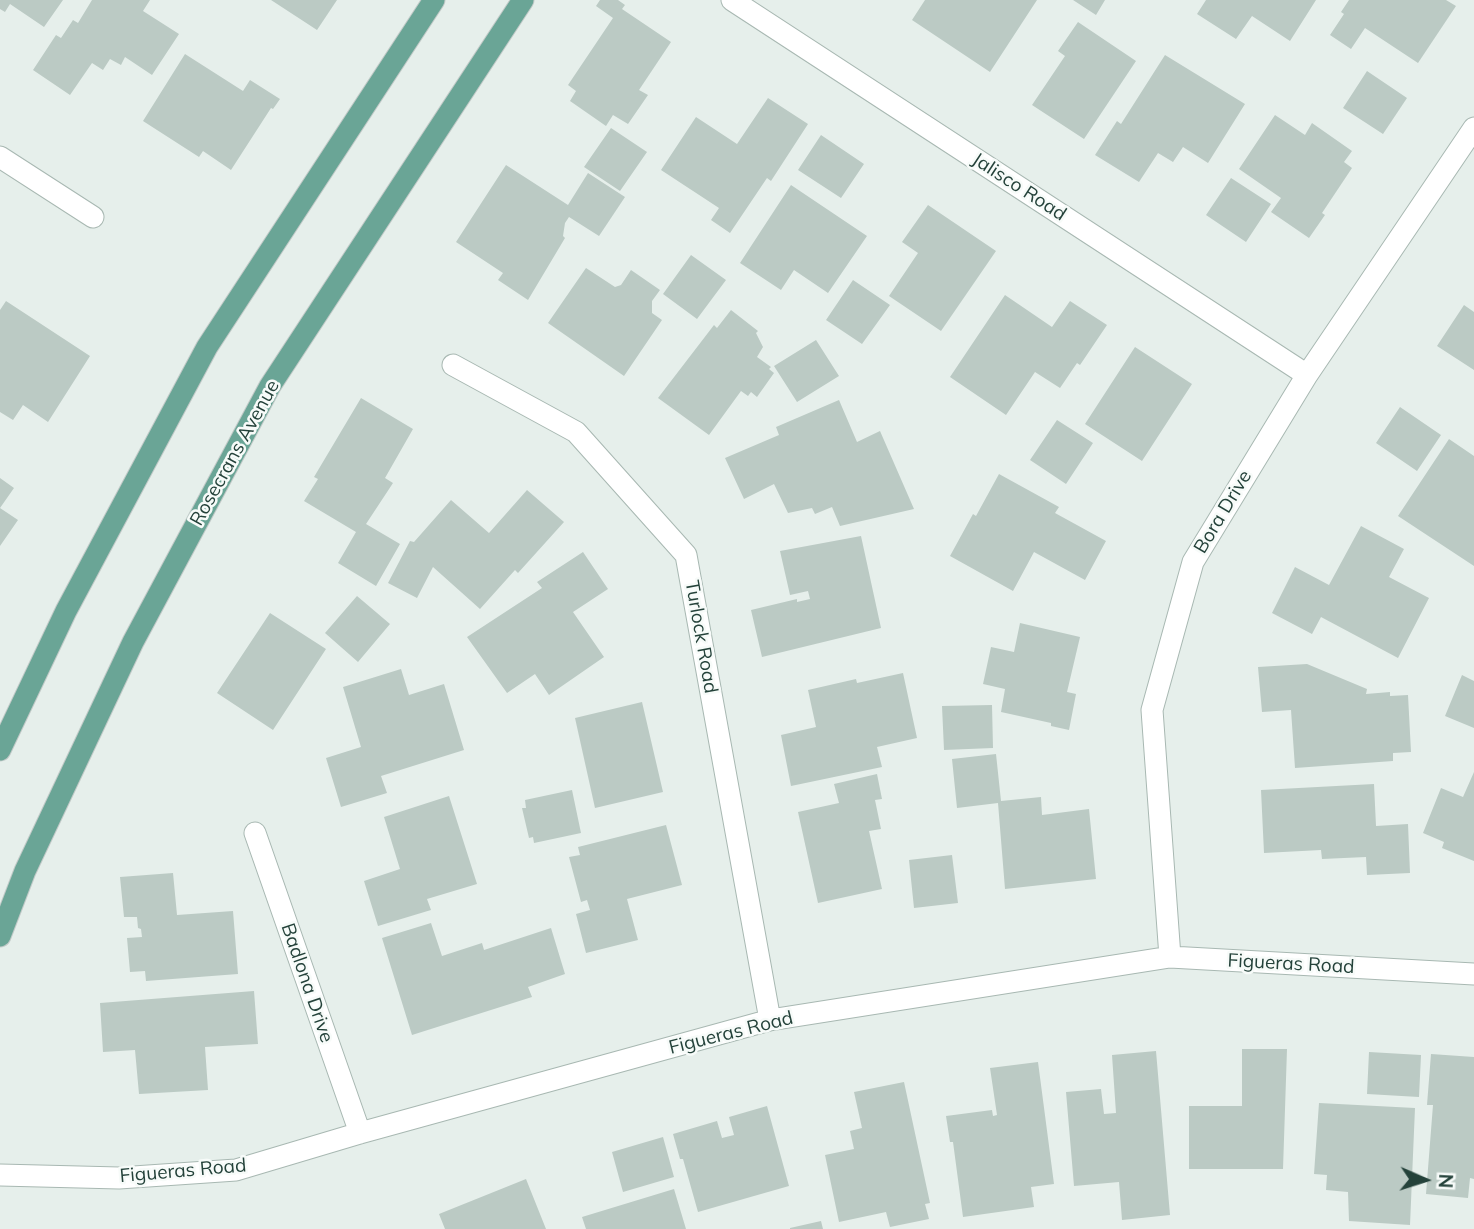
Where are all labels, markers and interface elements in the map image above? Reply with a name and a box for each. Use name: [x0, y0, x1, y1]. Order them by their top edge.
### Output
street label: Jalisco Road: [968, 148, 1070, 226]
street label: Rosecrans Avenue: [186, 376, 284, 530]
street label: Bora Drive: [1189, 466, 1257, 558]
street label: Turlock Road: [680, 579, 722, 695]
street label: Badlona Drive: [276, 920, 338, 1046]
street label: Figueras Road: [1227, 949, 1355, 979]
street label: Figueras Road: [667, 1007, 795, 1059]
north arrow: [1390, 1145, 1460, 1215]
street label: Figueras Road: [119, 1154, 247, 1188]
text: N: [1434, 1173, 1458, 1189]

